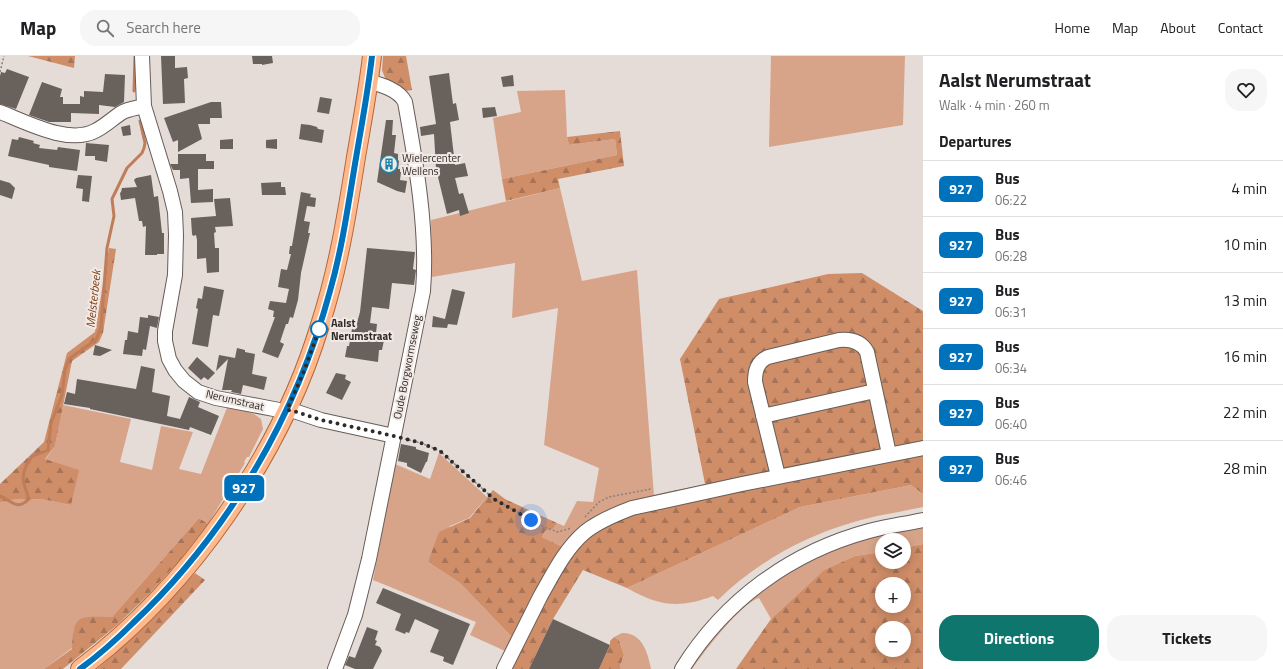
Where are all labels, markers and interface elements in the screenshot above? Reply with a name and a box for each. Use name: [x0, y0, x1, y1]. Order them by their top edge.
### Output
search box: [80, 10, 360, 46]
text: Map: [20, 13, 56, 42]
text: Search here: [126, 16, 201, 39]
icon: search: [94, 17, 116, 39]
text: Home: [1055, 17, 1090, 38]
text: Map: [1112, 17, 1138, 38]
text: About: [1160, 17, 1196, 38]
text: Contact: [1218, 17, 1263, 38]
text: Aalst Nerumstraat: [939, 65, 1091, 94]
button: heart: [1225, 69, 1267, 111]
text: Walk · 4 min · 260 m: [939, 95, 1050, 115]
text: Departures: [939, 130, 1012, 153]
place label: Wielercenter Wellens: [402, 150, 461, 179]
building icon: Wielercenter Wellens: [379, 154, 399, 174]
text: Bus: [995, 167, 1020, 190]
text: 4 min: [1231, 177, 1267, 200]
text: 927: [949, 178, 973, 199]
text: 06:22: [995, 190, 1027, 210]
text: Bus: [995, 223, 1020, 246]
text: 10 min: [1223, 233, 1267, 256]
text: 927: [949, 234, 973, 255]
text: 06:28: [995, 246, 1027, 266]
water label: Melsterbeek: [81, 267, 106, 329]
text: Bus: [995, 279, 1020, 302]
text: 13 min: [1223, 289, 1267, 312]
text: 927: [949, 290, 973, 311]
text: 06:31: [995, 302, 1027, 322]
street label: Oude Borgwormseweg: [389, 313, 425, 421]
place label: Aalst Nerumstraat: [331, 315, 392, 344]
marker: Aalst Nerumstraat: [310, 320, 328, 338]
text: Bus: [995, 335, 1020, 358]
text: 16 min: [1223, 345, 1267, 368]
text: 927: [949, 346, 973, 367]
text: 06:34: [995, 358, 1027, 378]
street label: Nerumstraat: [204, 386, 266, 415]
text: Bus: [995, 391, 1020, 414]
text: 22 min: [1223, 401, 1267, 424]
text: 927: [949, 402, 973, 423]
text: 06:40: [995, 414, 1027, 434]
text: Bus: [995, 447, 1020, 470]
text: 28 min: [1223, 457, 1267, 480]
text: 927: [949, 458, 973, 479]
text: 06:46: [995, 470, 1027, 490]
line badge: 927: [221, 475, 267, 501]
text: 927: [232, 477, 256, 498]
your location: [521, 510, 541, 530]
map controls: [875, 533, 911, 657]
button: layers: [875, 533, 911, 569]
button: +: [875, 577, 911, 613]
button: Directions: [939, 615, 1099, 661]
button: Tickets: [1107, 615, 1267, 661]
button: −: [875, 621, 911, 657]

